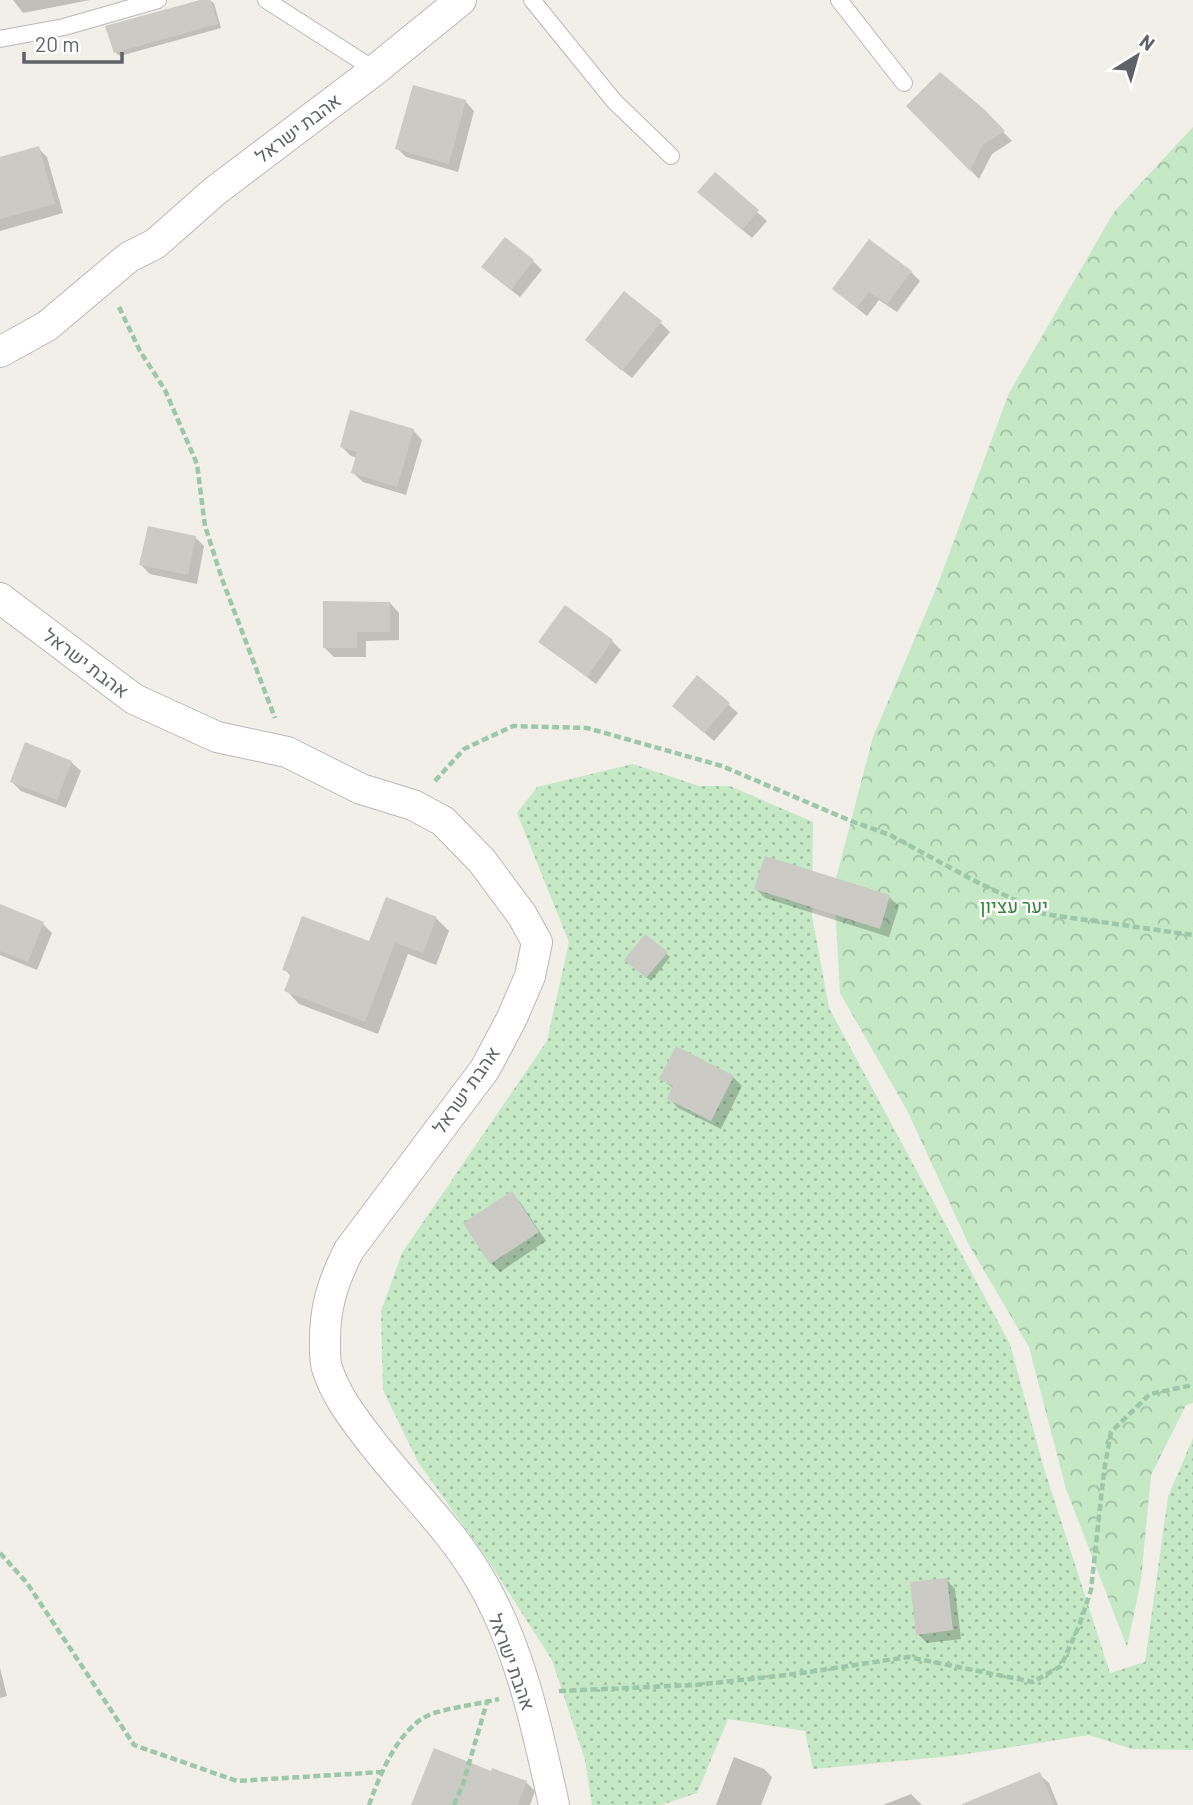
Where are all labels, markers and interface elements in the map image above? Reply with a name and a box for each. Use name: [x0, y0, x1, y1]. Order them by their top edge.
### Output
scale bar: [24, 21, 122, 65]
north arrow: [1102, 21, 1172, 91]
text: N: [1136, 29, 1160, 55]
text: 20 m: [35, 31, 80, 56]
street label: אהבת ישראל: [250, 88, 345, 167]
street label: אהבת ישראל: [39, 623, 134, 702]
park label: יער עציון: [980, 894, 1048, 917]
street label: אהבת ישראל: [427, 1042, 504, 1138]
street label: אהבת ישראל: [484, 1610, 541, 1713]

